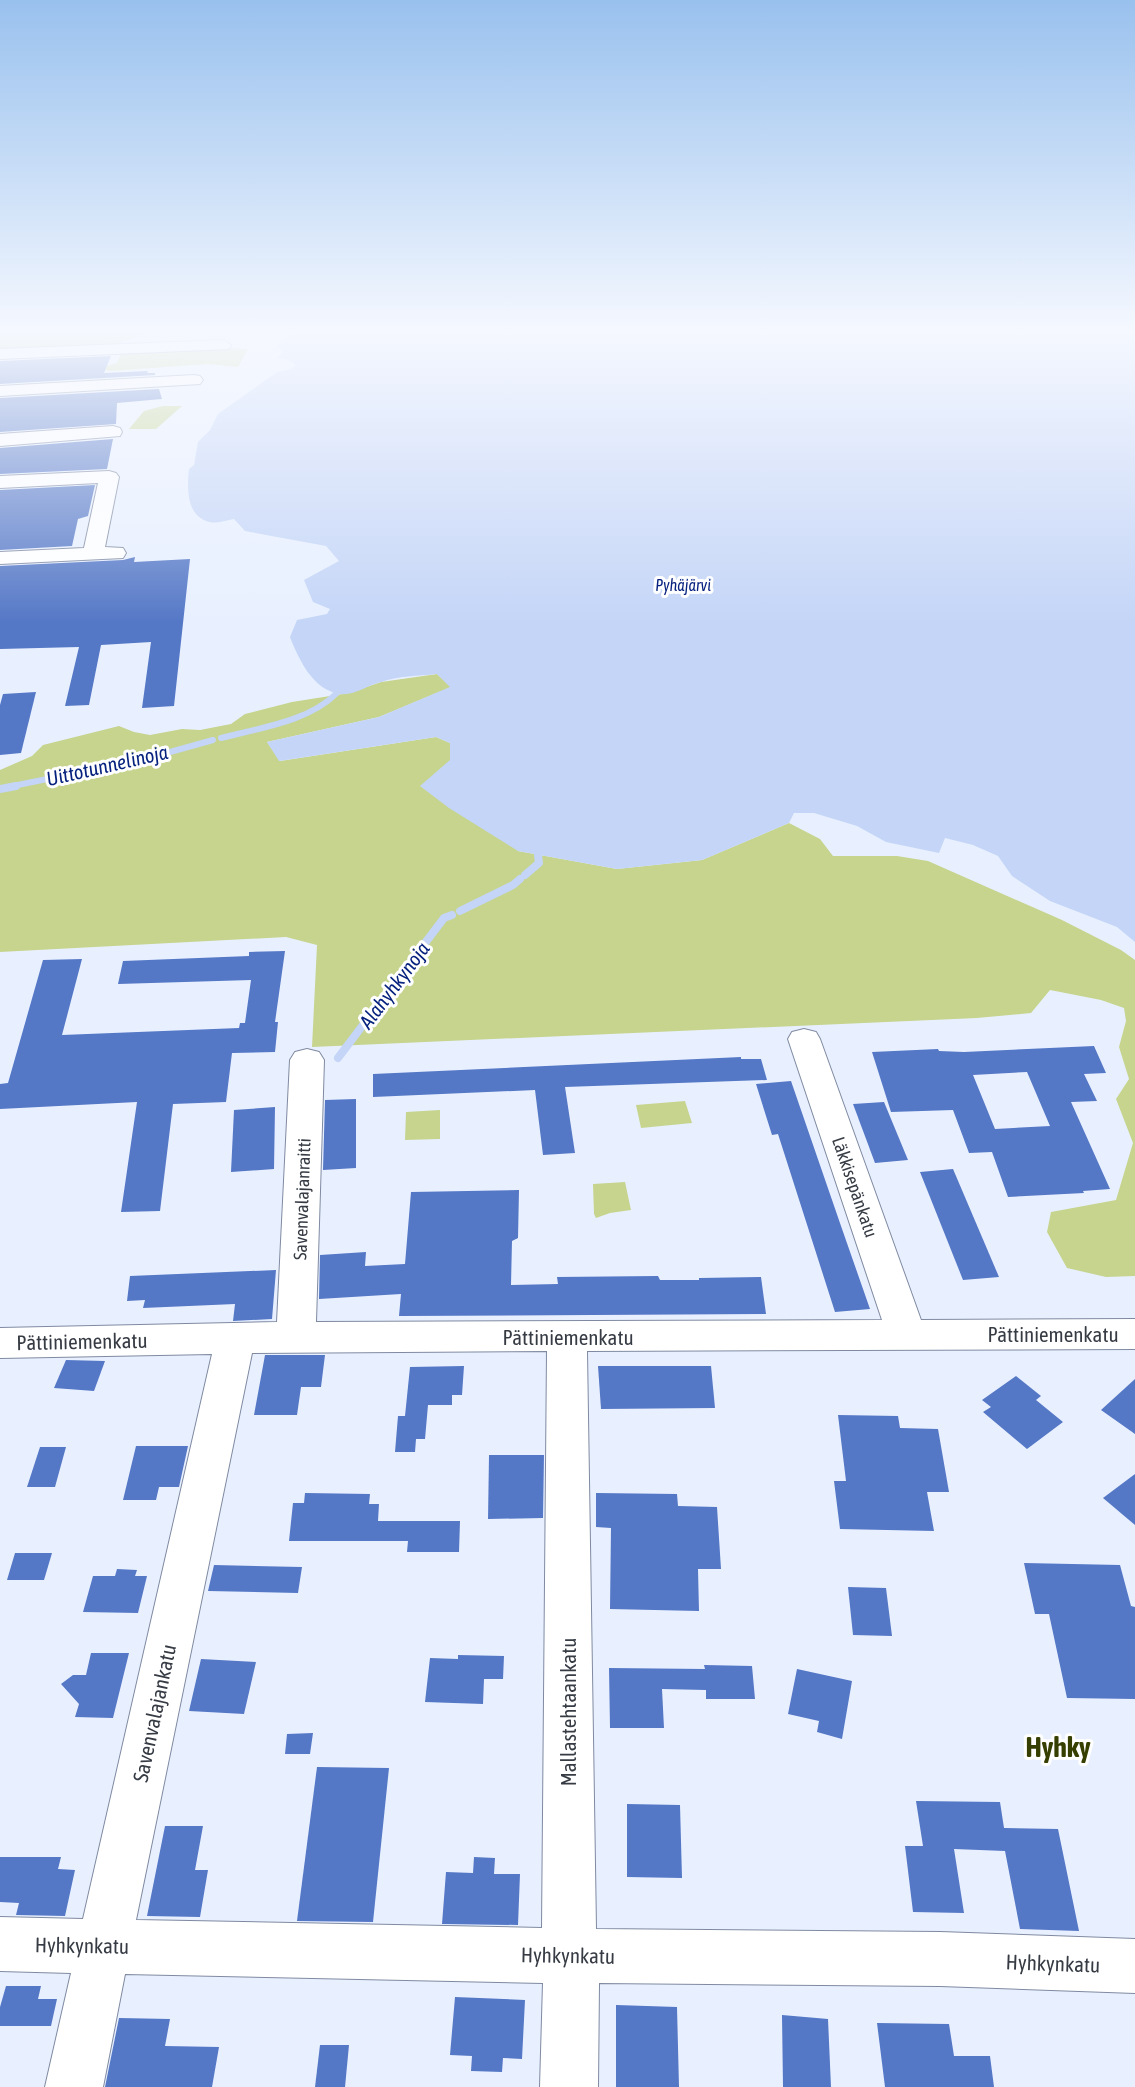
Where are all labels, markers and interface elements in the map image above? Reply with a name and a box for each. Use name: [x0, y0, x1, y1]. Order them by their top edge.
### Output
water label: Pyhäjärvi: [655, 576, 711, 595]
water label: Uittotunnelinoja: [44, 740, 170, 790]
water label: Alahyhkynoja: [354, 937, 434, 1033]
street label: Läkkisepänkatu: [828, 1134, 882, 1240]
street label: Savenvalajanraitti: [289, 1138, 315, 1260]
street label: Pättiniemenkatu: [987, 1322, 1119, 1346]
street label: Pättiniemenkatu: [502, 1325, 634, 1349]
street label: Pättiniemenkatu: [16, 1328, 148, 1354]
street label: Mallastehtaankatu: [556, 1638, 580, 1786]
street label: Savenvalajankatu: [128, 1642, 180, 1784]
district label: Hyhky: [1025, 1731, 1091, 1763]
street label: Hyhkynkatu: [35, 1932, 129, 1958]
street label: Hyhkynkatu: [521, 1942, 615, 1968]
street label: Hyhkynkatu: [1005, 1949, 1101, 1977]

